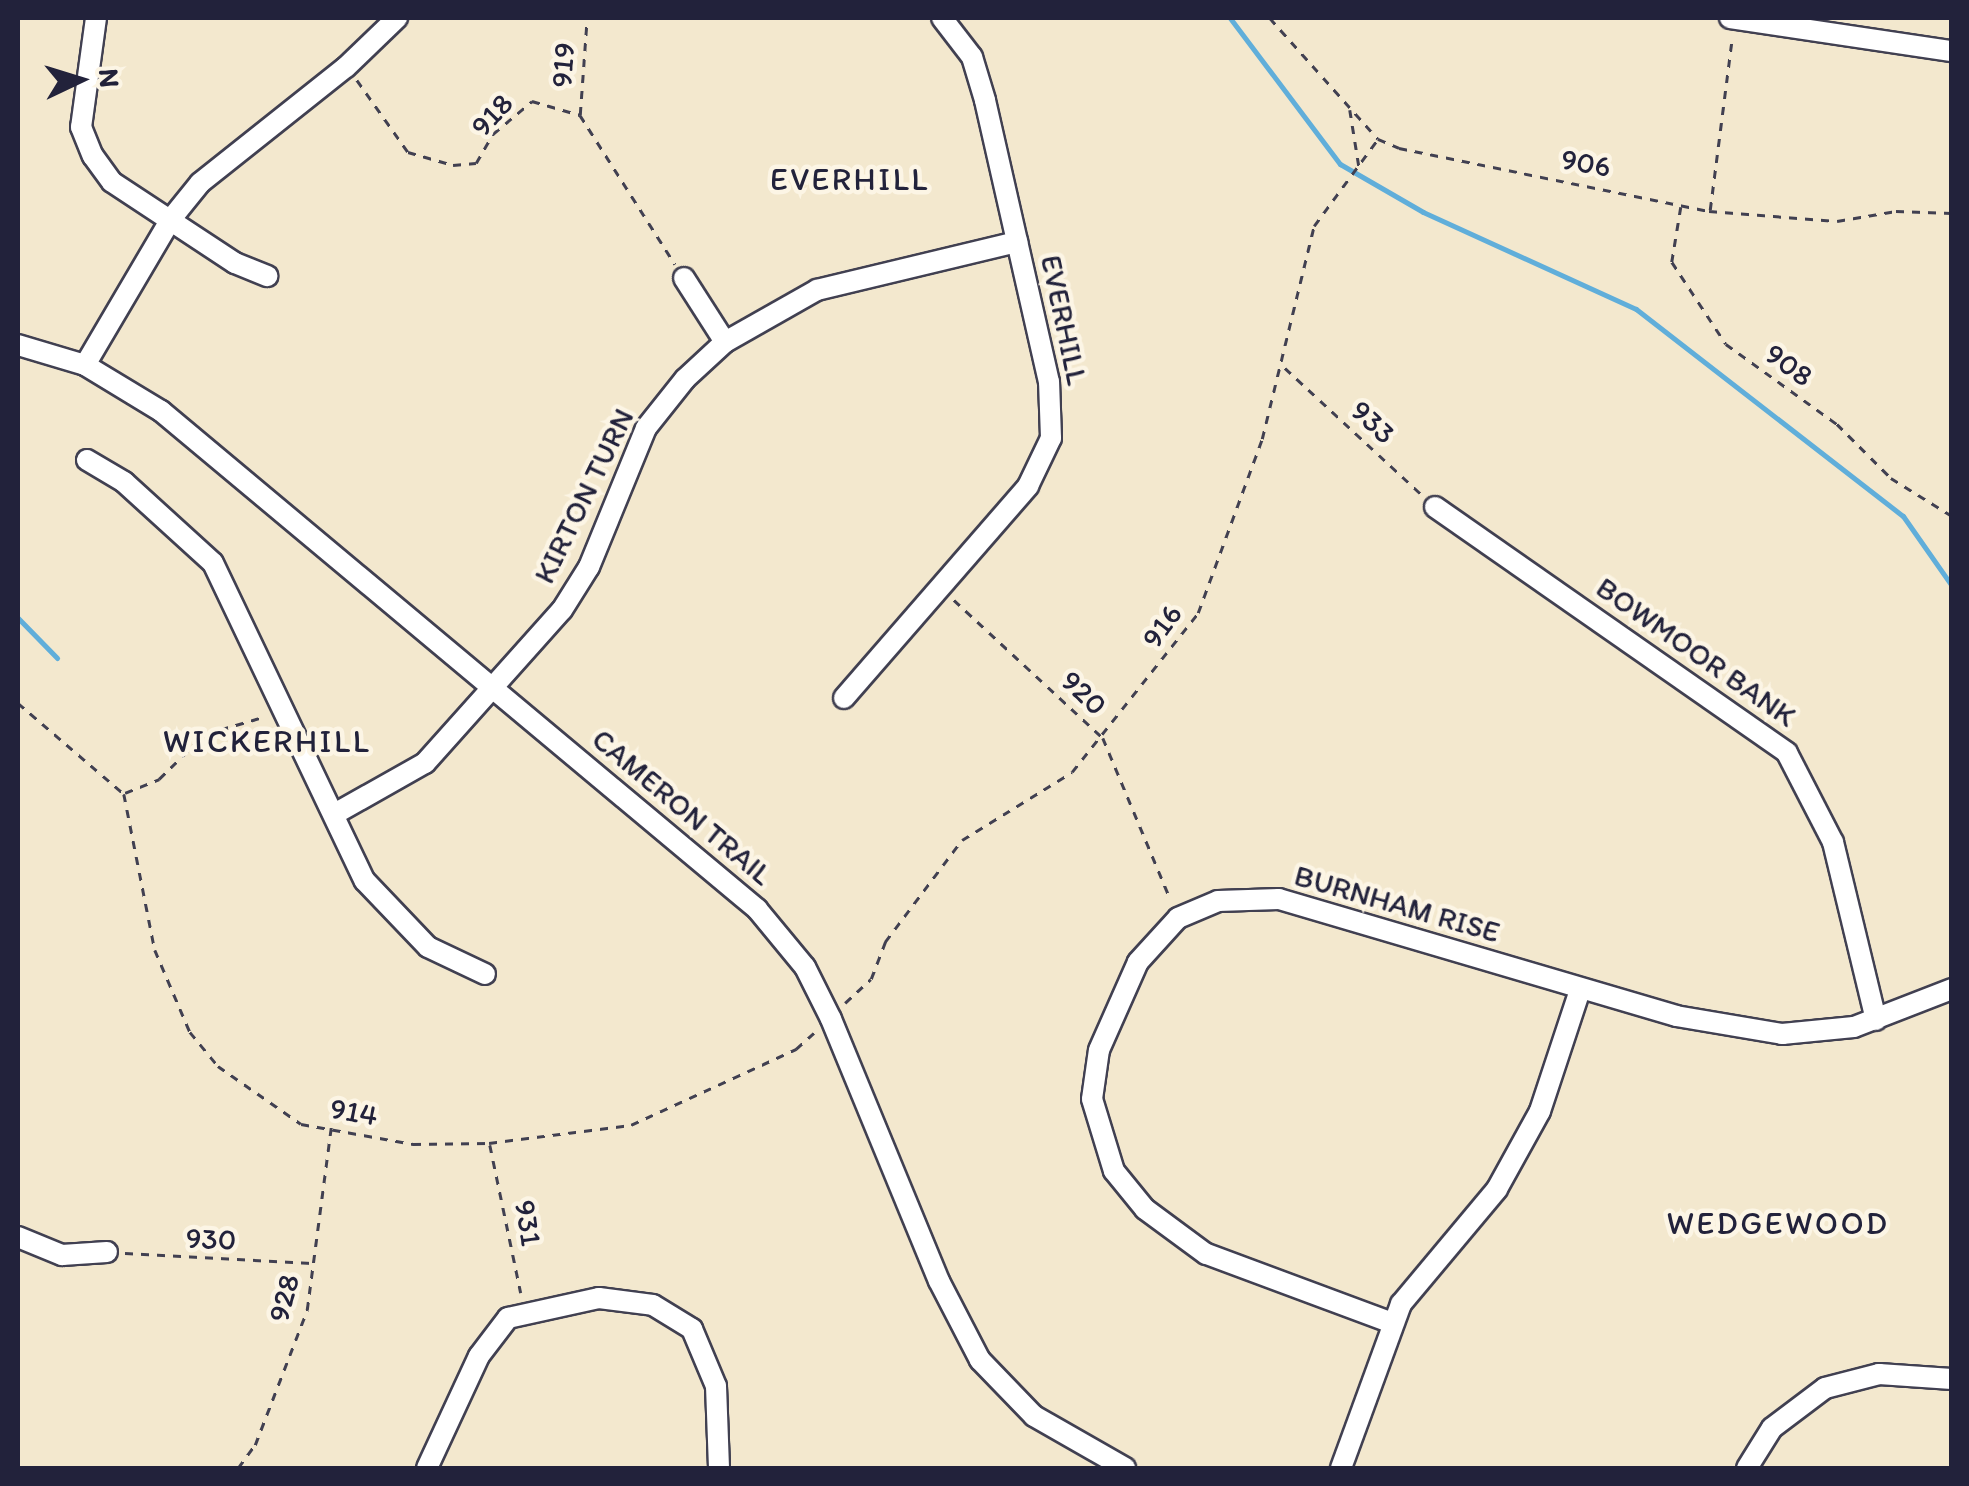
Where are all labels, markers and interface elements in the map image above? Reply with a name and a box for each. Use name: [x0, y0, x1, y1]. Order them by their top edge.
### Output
north arrow: [30, 30, 130, 130]
street label: 919: [543, 41, 583, 89]
text: N: [92, 67, 128, 89]
street label: 918: [463, 86, 521, 144]
street label: 906: [1558, 141, 1614, 185]
district label: EVERHILL: [770, 160, 930, 198]
street label: EVERHILL: [1033, 252, 1095, 388]
street label: 908: [1758, 336, 1820, 394]
street label: 933: [1343, 392, 1403, 452]
street label: KIRTON TURN: [526, 403, 642, 589]
street label: BOWMOOR BANK: [1589, 569, 1803, 735]
street label: 916: [1134, 597, 1190, 655]
street label: 920: [1053, 663, 1115, 723]
street label: CAMERON TRAIL: [585, 721, 779, 893]
district label: WICKERHILL: [163, 722, 371, 760]
street label: BURNHAM RISE: [1290, 857, 1504, 951]
street label: 914: [327, 1090, 381, 1134]
street label: 931: [507, 1197, 549, 1249]
district label: WEDGEWOOD: [1667, 1204, 1889, 1242]
street label: 930: [185, 1220, 237, 1258]
street label: 928: [260, 1270, 308, 1326]

